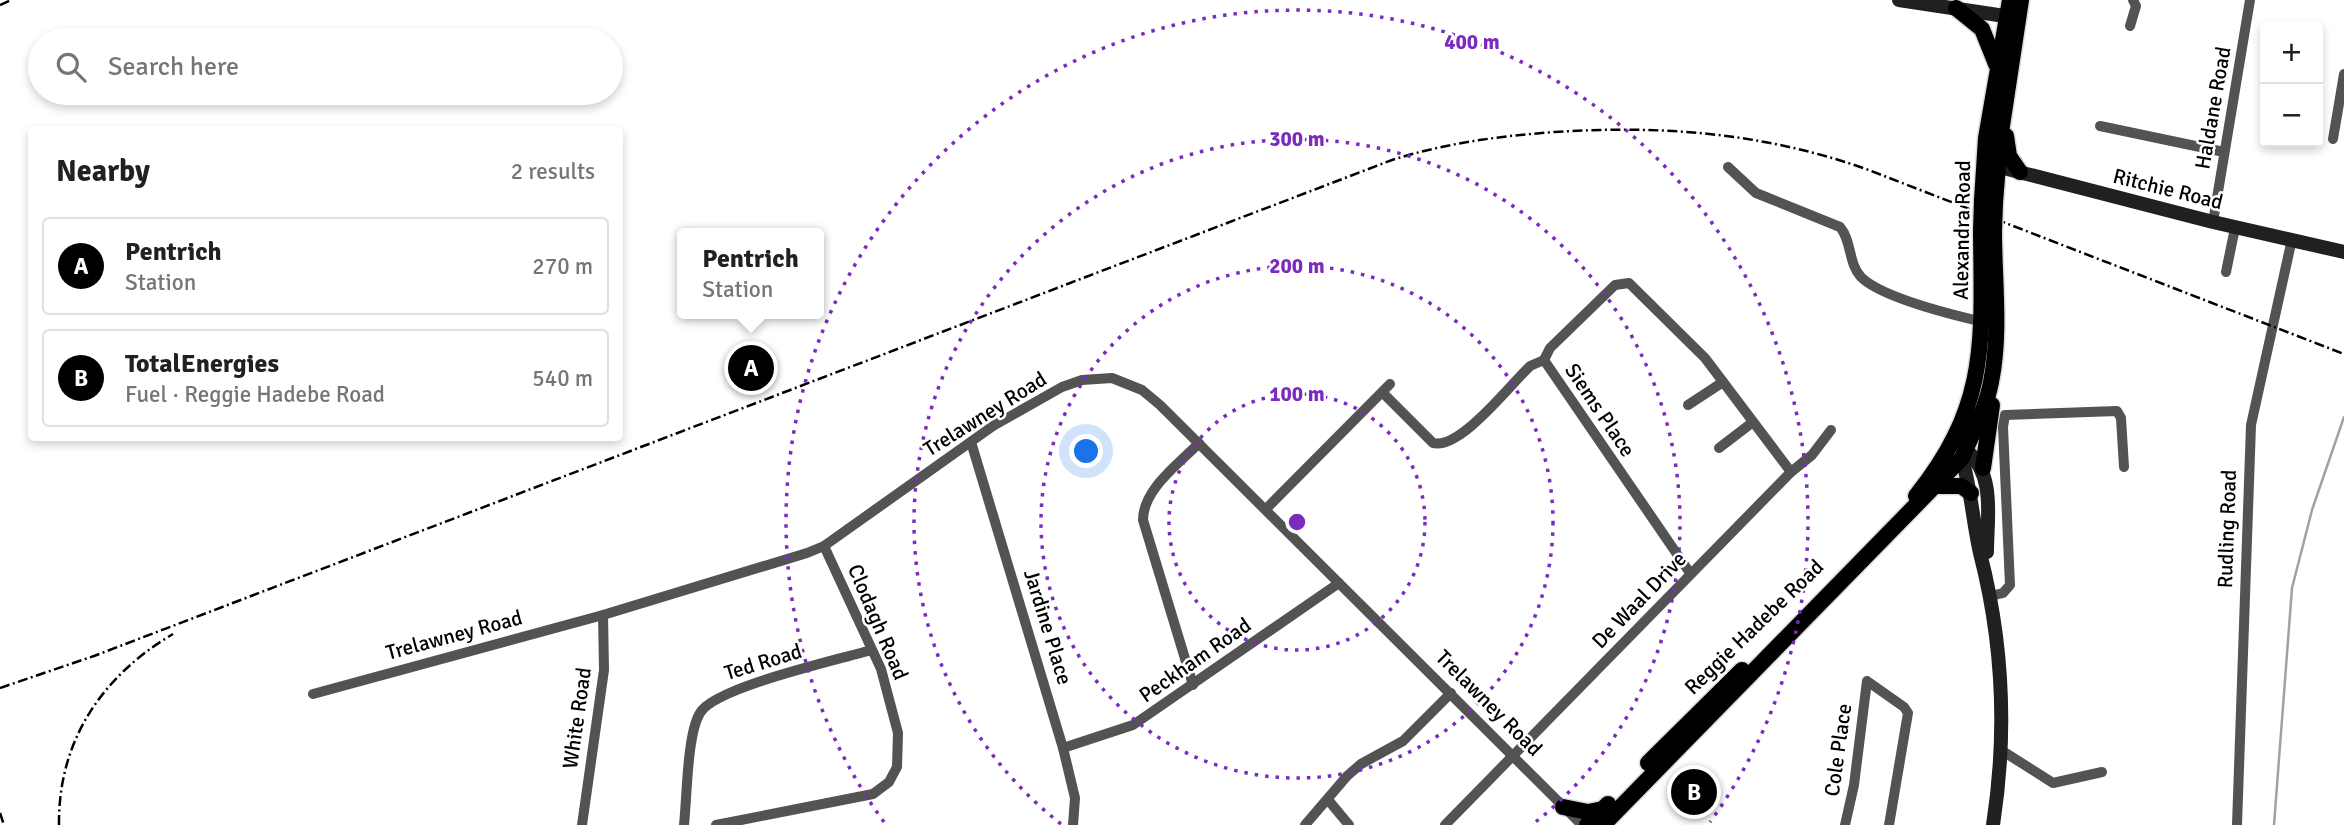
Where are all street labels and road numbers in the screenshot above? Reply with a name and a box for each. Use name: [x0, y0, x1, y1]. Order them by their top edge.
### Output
street label: Haldane Road: [2189, 45, 2237, 171]
street label: Alexandra Road: [1948, 160, 1976, 300]
street label: Ritchie Road: [2110, 163, 2226, 215]
street label: Siems Place: [1559, 358, 1641, 462]
street label: Trelawney Road: [919, 366, 1051, 462]
street label: Rudling Road: [2212, 469, 2242, 589]
street label: De Waal Drive: [1586, 546, 1692, 654]
street label: Reggie Hadebe Road: [1679, 554, 1829, 700]
street label: Clodagh Road: [842, 560, 914, 684]
street label: Jardine Place: [1018, 566, 1078, 688]
street label: Trelawney Road: [383, 604, 525, 666]
street label: Peckham Road: [1134, 612, 1256, 708]
street label: Ted Road: [721, 638, 805, 686]
street label: Trelawney Road: [1430, 644, 1548, 762]
street label: White Road: [557, 666, 597, 770]
street label: Cole Place: [1819, 702, 1857, 798]

